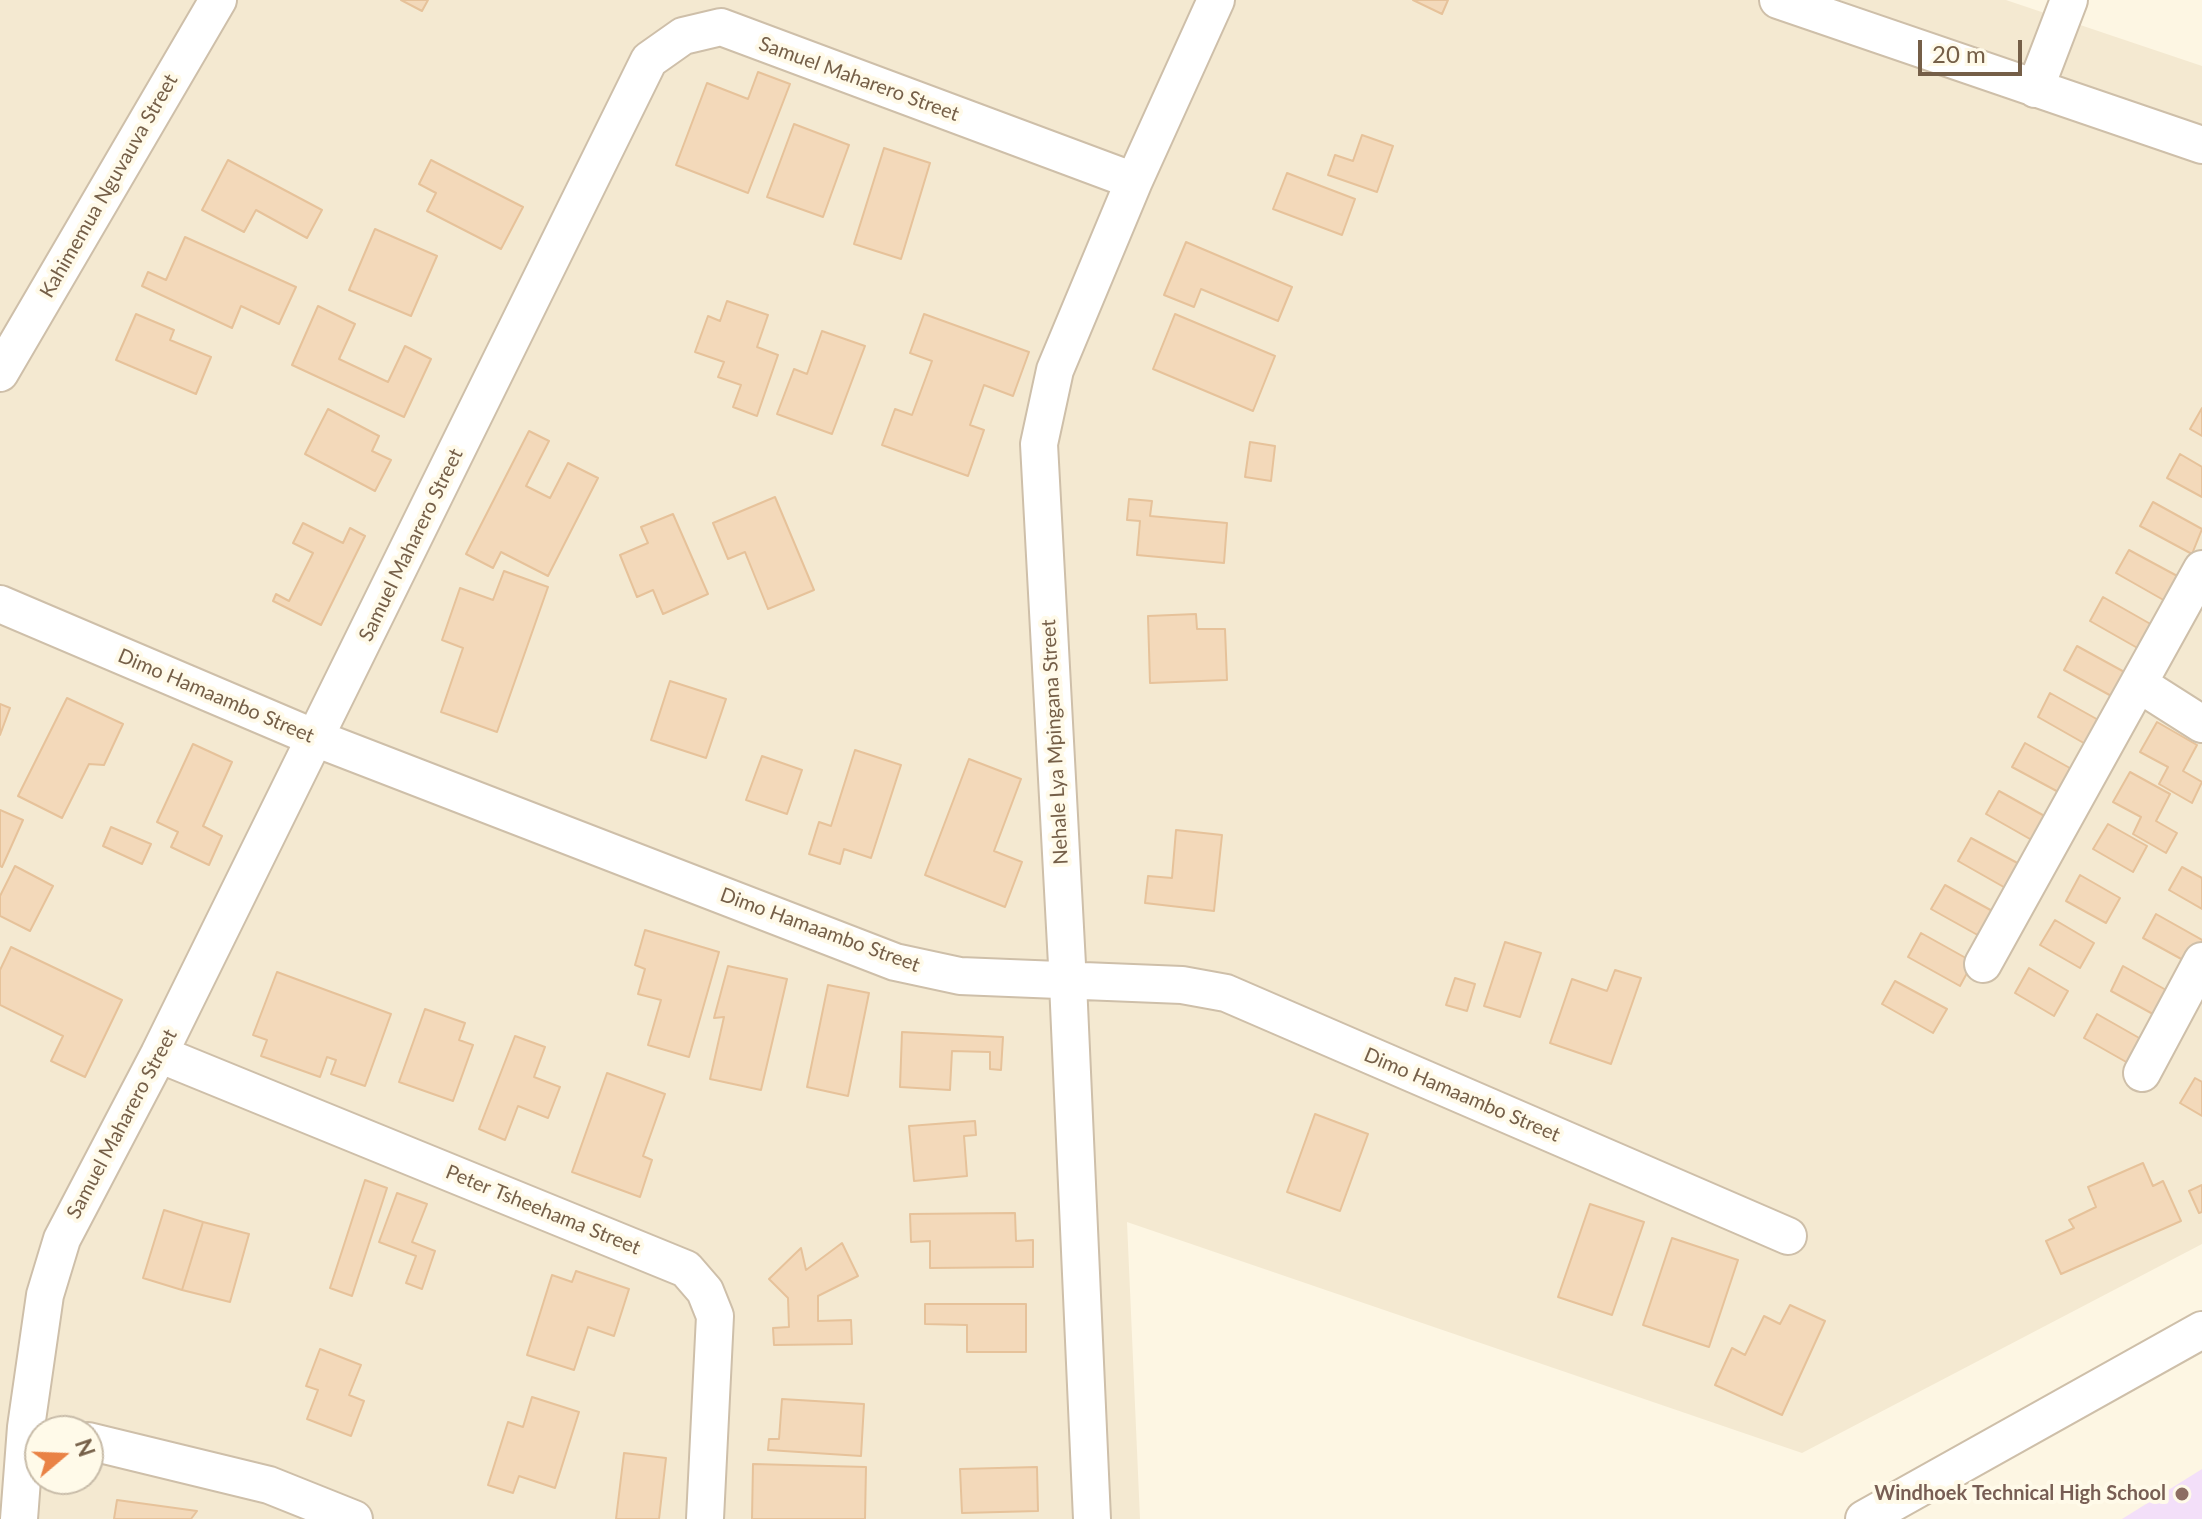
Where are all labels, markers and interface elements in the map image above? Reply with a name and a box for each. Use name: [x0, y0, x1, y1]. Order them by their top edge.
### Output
scale bar: [1922, 24, 2026, 74]
street label: Samuel Maharero Street: [756, 32, 962, 126]
text: 20 m: [1932, 39, 1986, 68]
street label: Kahimemua Nguvauva Street: [35, 70, 183, 302]
street label: Samuel Maharero Street: [354, 445, 468, 645]
street label: Nehale Lya Mpingana Street: [1037, 619, 1073, 865]
street label: Dimo Hamaambo Street: [114, 644, 318, 748]
street label: Dimo Hamaambo Street: [717, 883, 923, 977]
street label: Samuel Maharero Street: [62, 1025, 182, 1223]
street label: Dimo Hamaambo Street: [1360, 1043, 1564, 1147]
street label: Peter Tsheehama Street: [442, 1160, 644, 1260]
north arrow: [24, 1415, 104, 1495]
text: N: [70, 1435, 101, 1460]
place label: Windhoek Technical High School: [1874, 1482, 2166, 1506]
marker: Windhoek Technical High School: [2173, 1485, 2191, 1503]

